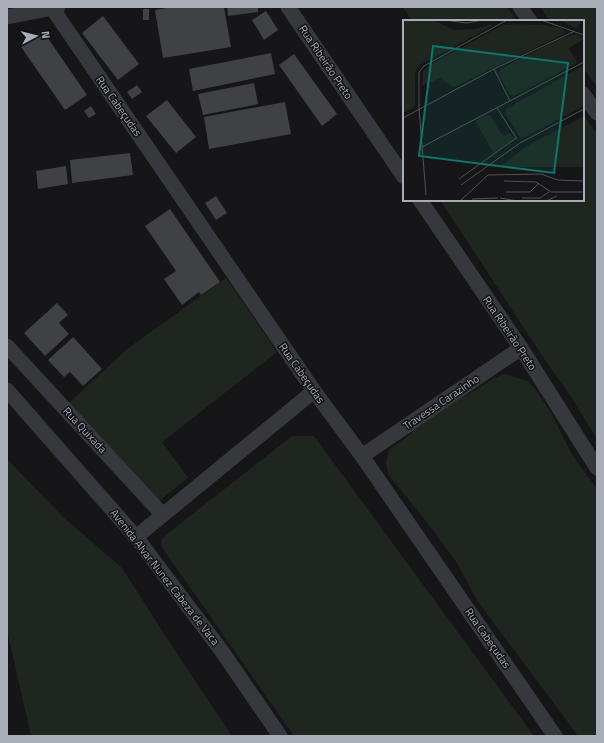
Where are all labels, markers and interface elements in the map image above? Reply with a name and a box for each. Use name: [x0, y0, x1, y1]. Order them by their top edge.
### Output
north arrow: [16, 16, 56, 56]
inset map: [403, 20, 584, 201]
street label: Rua Ribeirão Preto: [295, 22, 357, 102]
text: N: [38, 30, 54, 40]
street label: Rua Cabeçudas: [92, 73, 146, 139]
street label: Rua Ribeirão Preto: [479, 293, 541, 373]
street label: Rua Cabeçudas: [275, 340, 329, 406]
street label: Travessa Carazinho: [400, 370, 482, 433]
street label: Rua Quixada: [59, 403, 111, 457]
street label: Avenida Alvar Nunez Cabeza de Vaca: [107, 506, 224, 649]
street label: Rua Cabeçudas: [461, 605, 515, 671]

